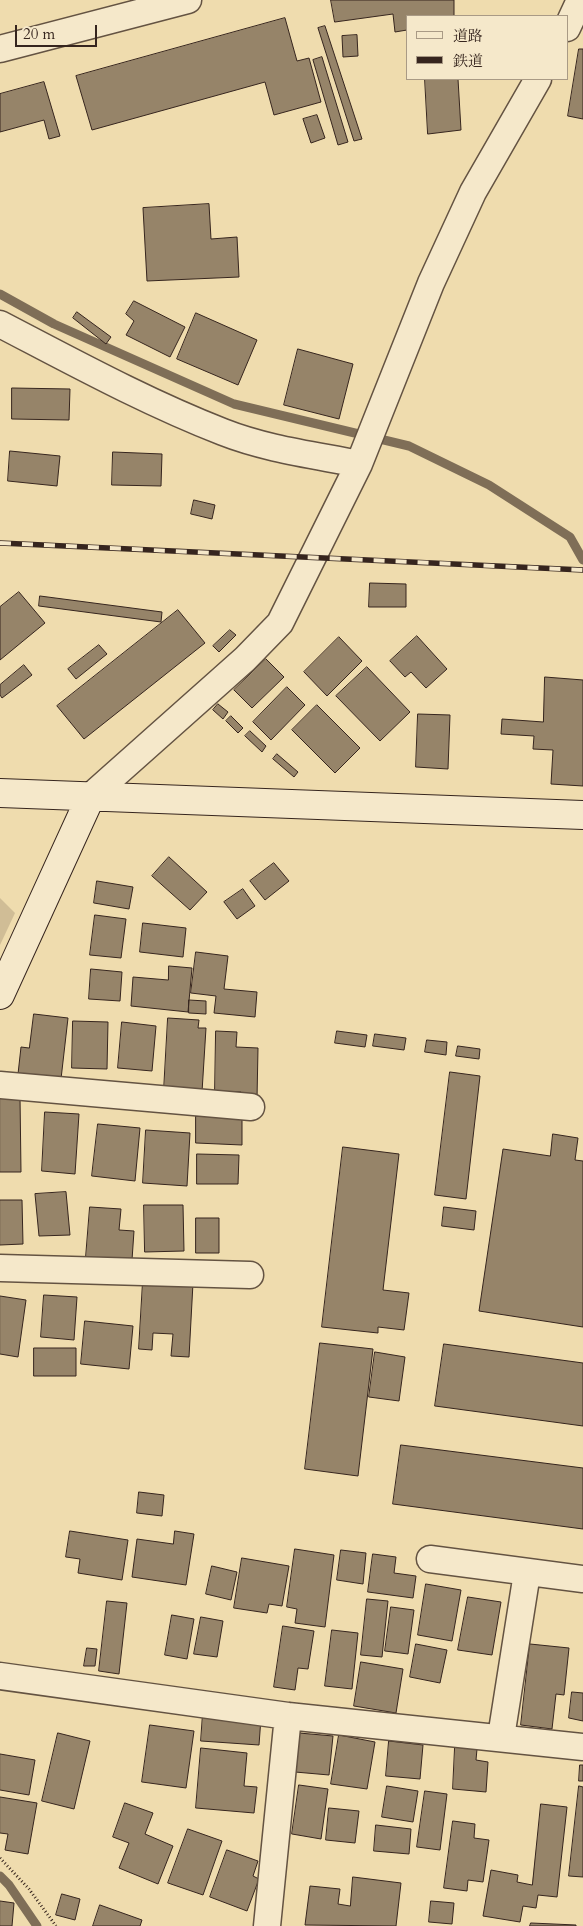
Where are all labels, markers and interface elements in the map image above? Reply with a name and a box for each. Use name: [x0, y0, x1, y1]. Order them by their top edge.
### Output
scale bar: [18, 15, 100, 47]
legend: [406, 15, 568, 80]
text: 20 m: [23, 24, 55, 44]
text: 道路: [453, 26, 483, 46]
text: 鉄道: [453, 51, 483, 71]

